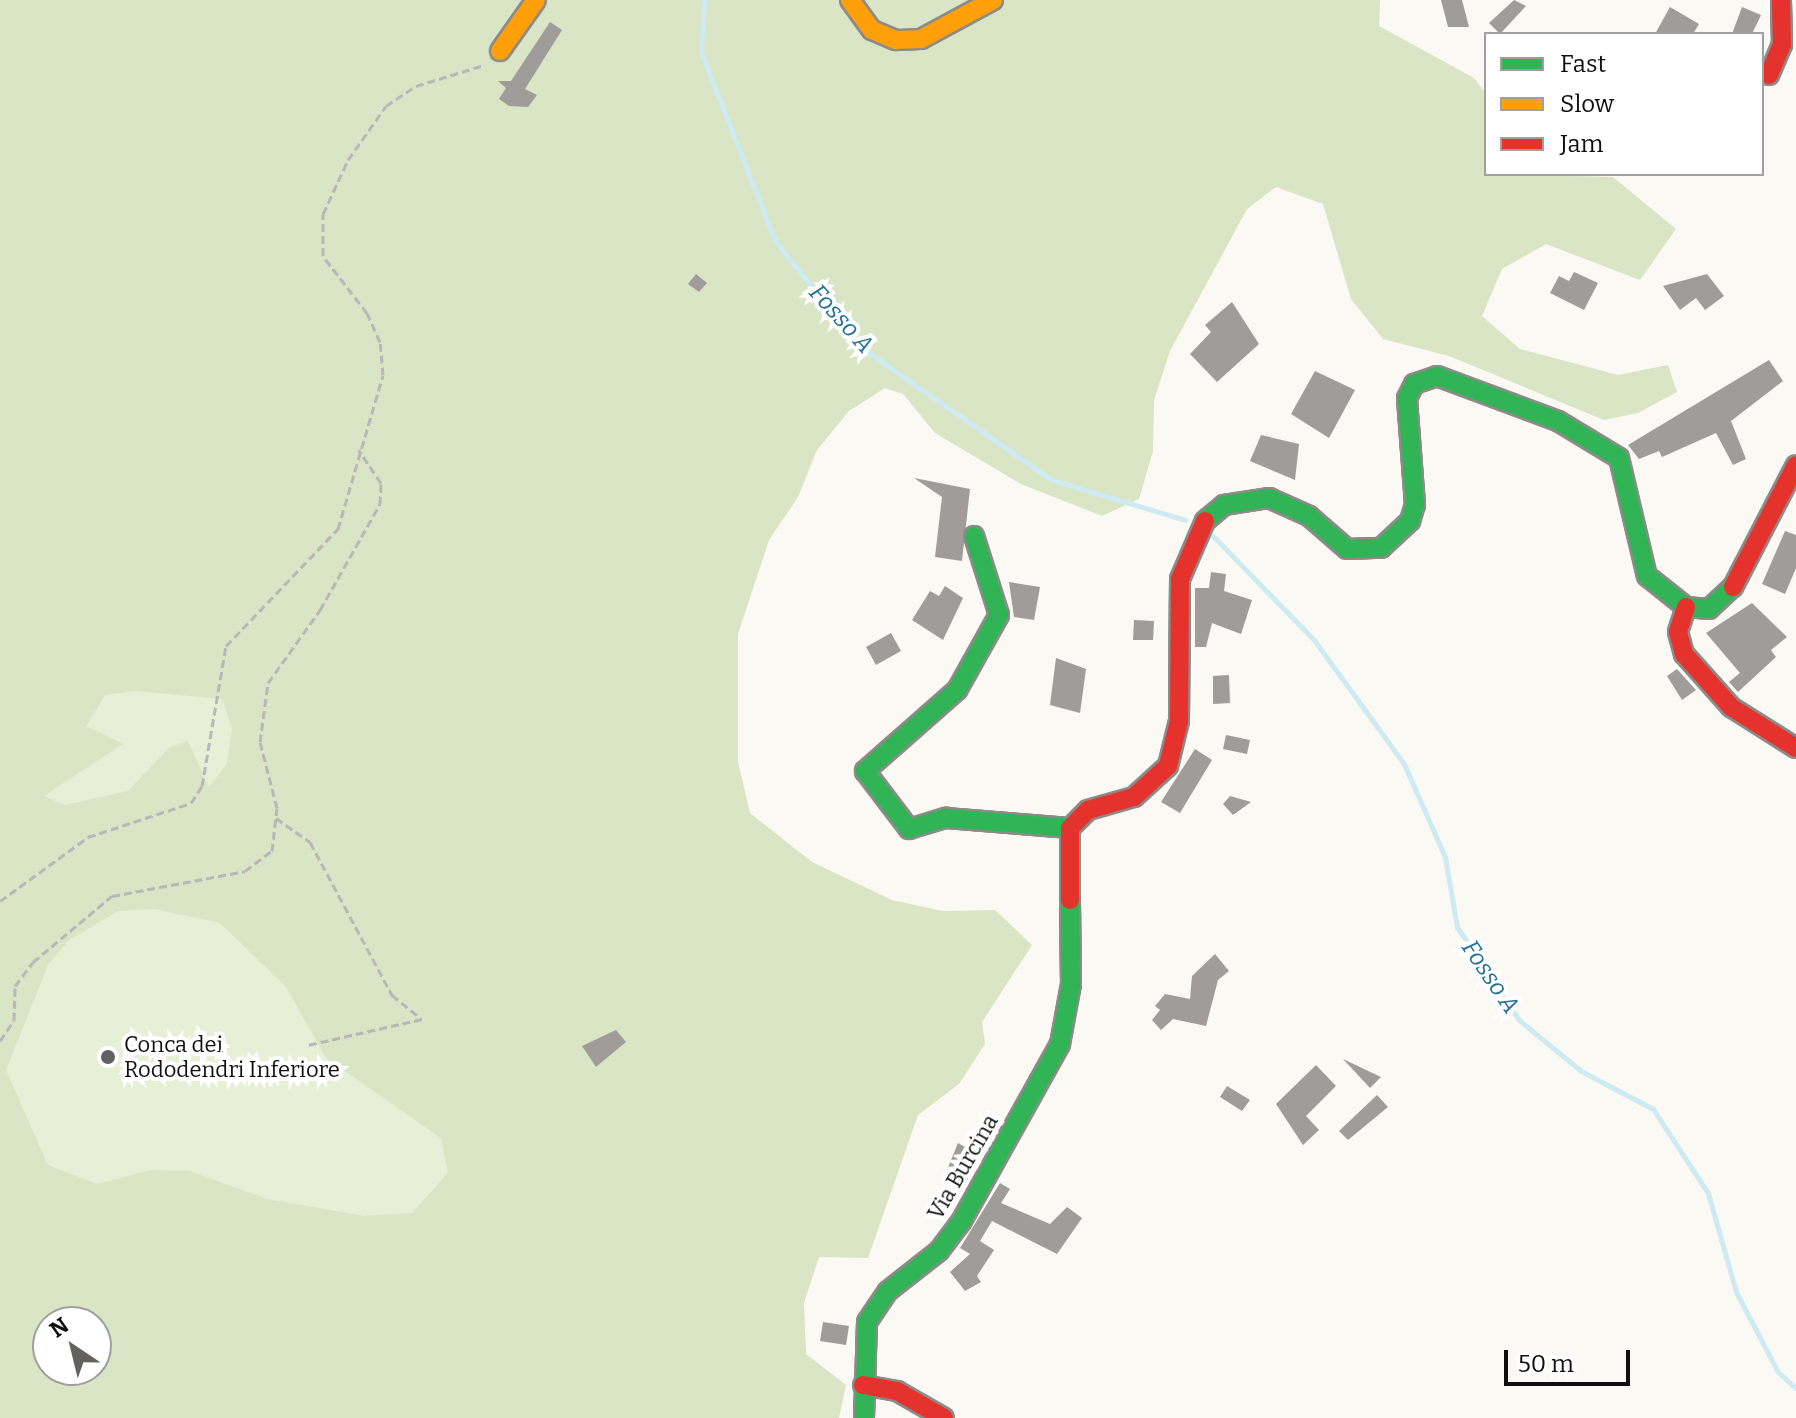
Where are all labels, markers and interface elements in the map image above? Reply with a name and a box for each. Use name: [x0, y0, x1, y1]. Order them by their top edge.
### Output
legend: [1484, 32, 1764, 176]
text: Fast: [1560, 50, 1606, 78]
text: Slow: [1560, 90, 1614, 118]
text: Jam: [1560, 130, 1603, 158]
water label: Fosso A: [803, 279, 879, 359]
water label: Fosso A: [1455, 935, 1525, 1019]
place label: Conca dei Rododendri Inferiore: [124, 1031, 340, 1082]
marker: Conca dei Rododendri Inferiore: [99, 1048, 117, 1066]
street label: Via Burcina: [922, 1110, 1004, 1224]
north arrow: [32, 1306, 112, 1386]
text: N: [44, 1312, 74, 1344]
scale bar: [1508, 1334, 1634, 1384]
text: 50 m: [1518, 1350, 1574, 1378]

